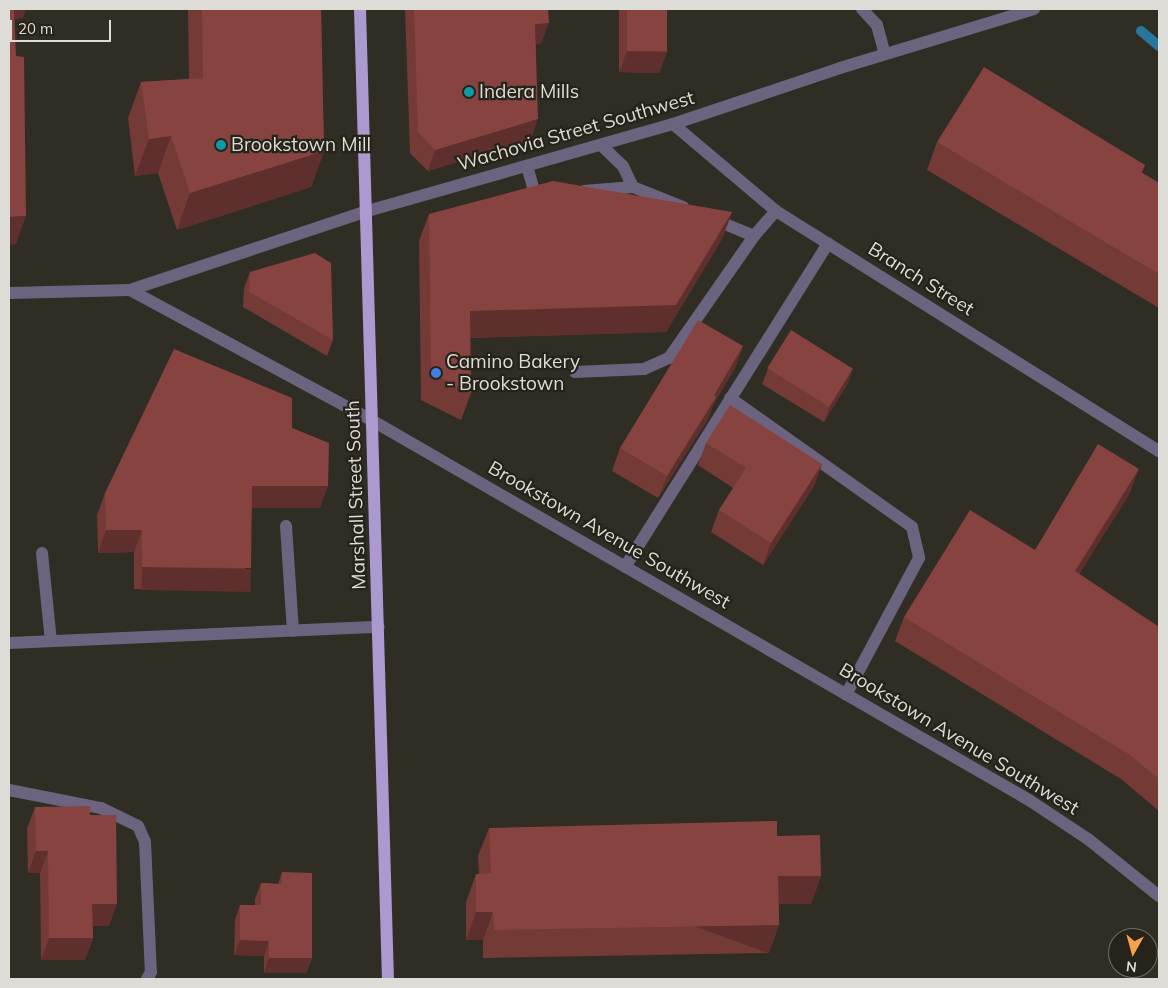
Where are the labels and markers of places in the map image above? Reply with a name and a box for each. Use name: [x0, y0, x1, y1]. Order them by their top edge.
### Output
place label: Indera Mills: [479, 81, 579, 103]
marker: Indera Mills: [463, 86, 475, 98]
place label: Brookstown Mill: [231, 134, 371, 156]
marker: Brookstown Mill: [215, 139, 227, 151]
place label: Camino Bakery - Brookstown: [446, 351, 580, 395]
marker: Camino Bakery - Brookstown: [430, 367, 442, 379]

